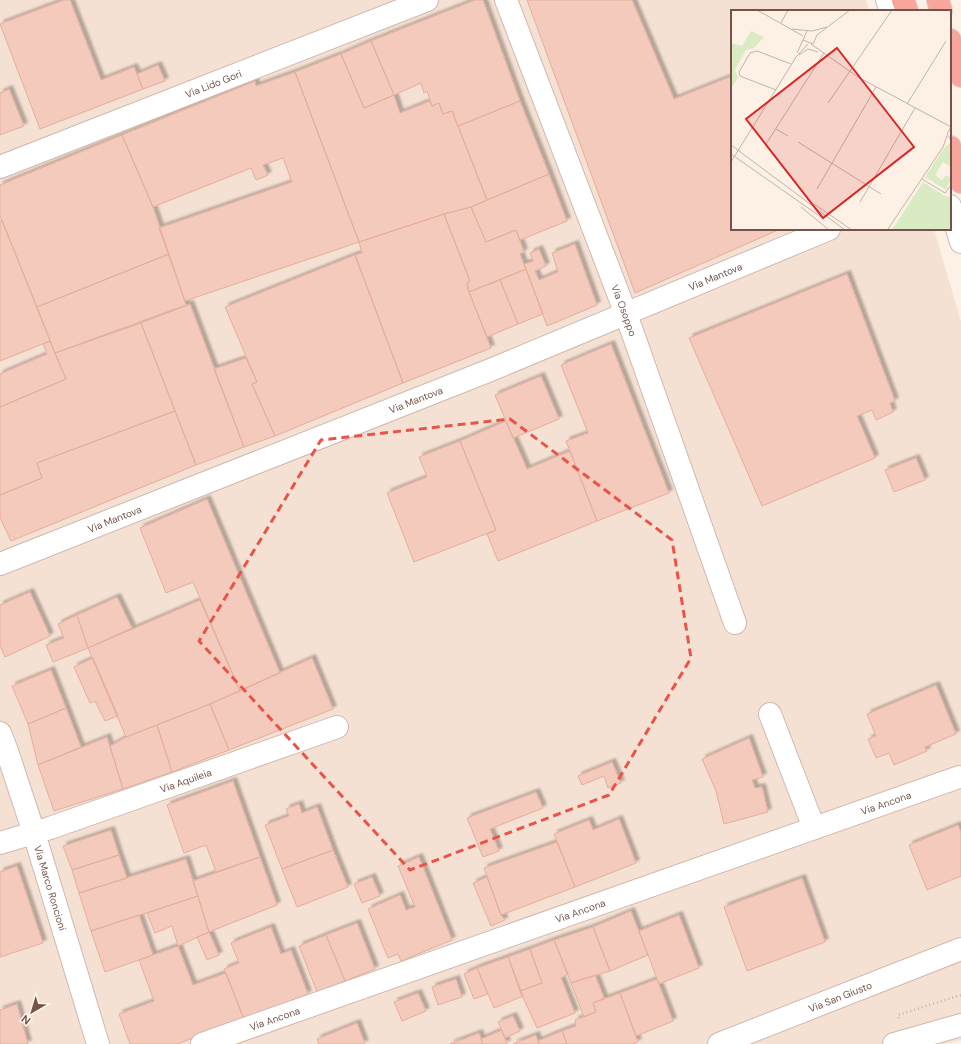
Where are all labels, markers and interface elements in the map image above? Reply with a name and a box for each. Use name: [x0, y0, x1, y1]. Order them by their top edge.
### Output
inset map: [731, 10, 951, 230]
street label: Via Lido Gori: [183, 67, 243, 100]
street label: Via Mantova: [687, 259, 744, 293]
street label: Via Osoppo: [609, 282, 640, 338]
street label: Via Mantova: [387, 383, 444, 416]
street label: Via Mantova: [86, 502, 143, 535]
street label: Via Aquileia: [158, 765, 213, 795]
street label: Via Ancona: [859, 788, 913, 818]
street label: Via Marco Roncioni: [32, 844, 70, 932]
street label: Via Ancona: [553, 896, 607, 925]
street label: Via San Giusto: [806, 978, 874, 1015]
north arrow: [12, 992, 52, 1032]
street label: Via Ancona: [248, 1004, 302, 1033]
text: N: [18, 1012, 33, 1028]

